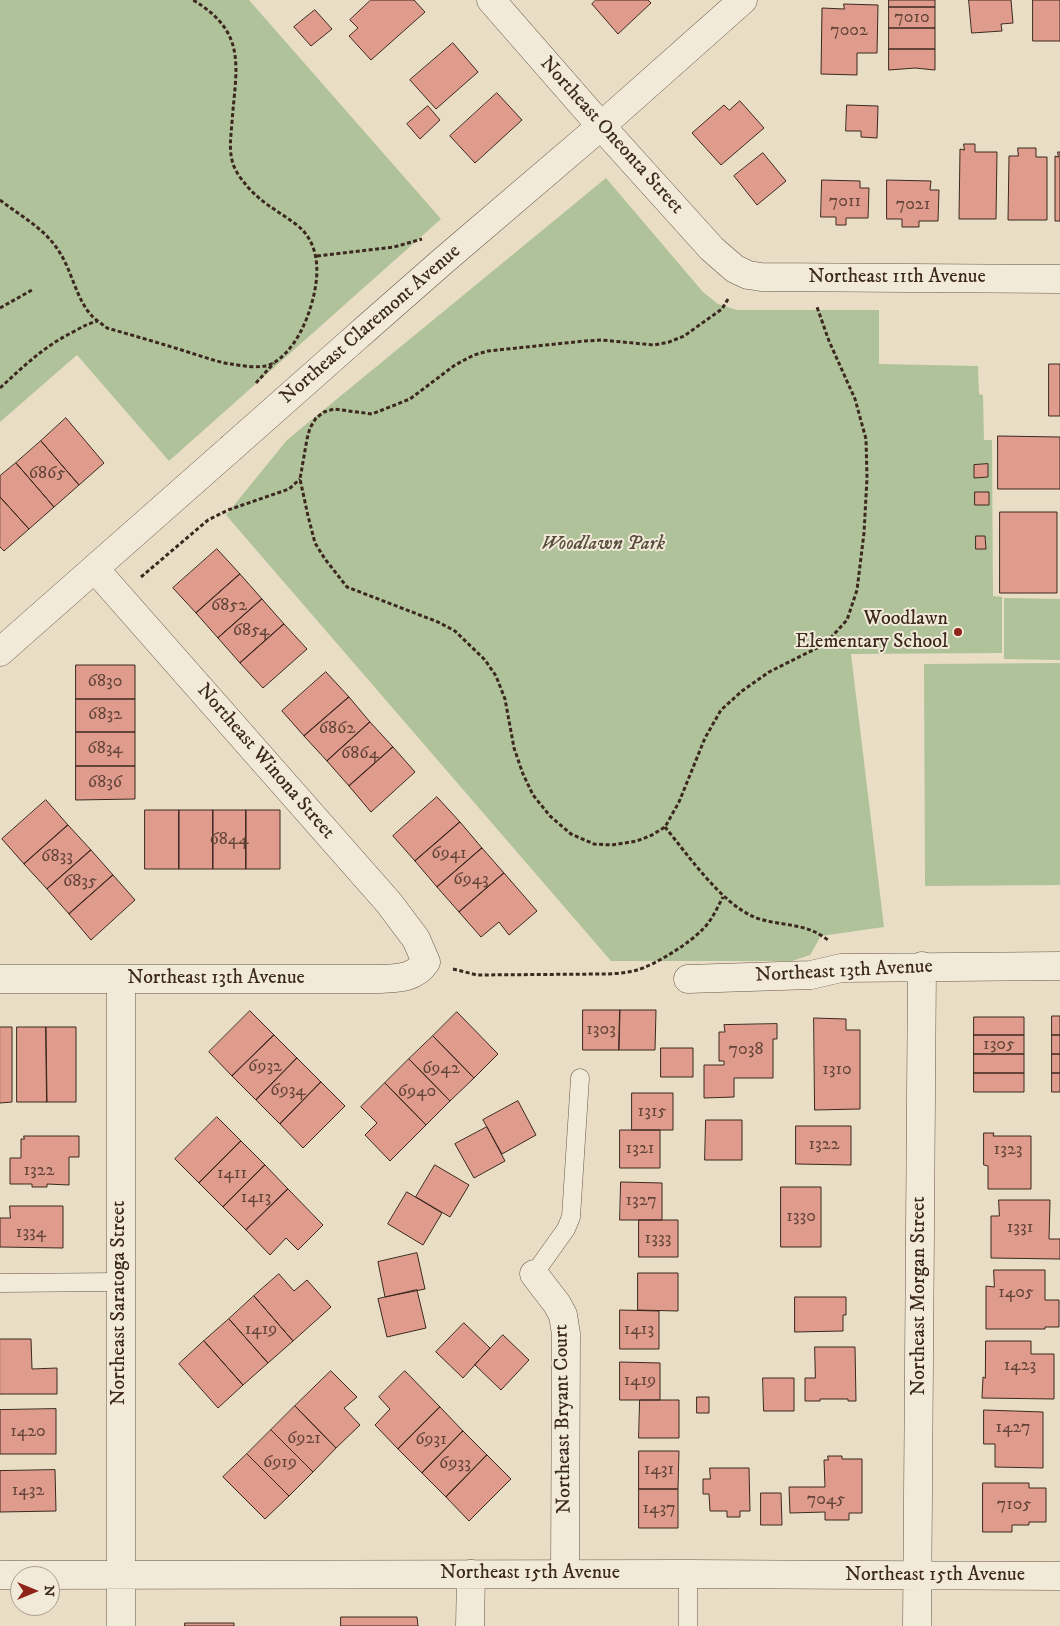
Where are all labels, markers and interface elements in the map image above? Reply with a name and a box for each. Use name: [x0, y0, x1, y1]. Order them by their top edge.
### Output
house number: 7010: [894, 7, 930, 29]
house number: 7002: [830, 20, 868, 42]
street label: Northeast Oneonta Street: [534, 52, 688, 220]
house number: 7011: [829, 191, 861, 213]
house number: 7021: [896, 194, 930, 216]
street label: Northeast Claremont Avenue: [276, 240, 466, 410]
street label: Northeast 11th Avenue: [808, 266, 986, 290]
house number: 6865: [29, 463, 65, 485]
park label: Woodlawn Park: [541, 533, 665, 557]
house number: 6852: [211, 595, 247, 617]
place label: Woodlawn Elementary School: [795, 608, 948, 655]
house number: 6854: [233, 620, 269, 642]
marker: Woodlawn Elementary School: [952, 626, 964, 638]
house number: 6830: [88, 671, 122, 693]
street label: Northeast Winona Street: [191, 679, 339, 845]
house number: 6832: [88, 704, 122, 726]
house number: 6862: [319, 718, 355, 740]
house number: 6834: [87, 738, 123, 760]
house number: 6864: [341, 743, 379, 765]
house number: 6836: [88, 772, 122, 794]
house number: 6844: [209, 829, 249, 851]
house number: 6941: [431, 843, 467, 865]
house number: 6833: [41, 846, 73, 868]
house number: 6943: [453, 869, 489, 891]
house number: 6835: [63, 871, 97, 893]
street label: Northeast 13th Avenue: [755, 955, 933, 989]
street label: Northeast 13th Avenue: [127, 967, 305, 991]
house number: 1303: [586, 1019, 616, 1041]
house number: 1305: [983, 1034, 1015, 1056]
house number: 7038: [729, 1039, 763, 1061]
house number: 6932: [248, 1056, 282, 1078]
house number: 6942: [422, 1058, 460, 1080]
house number: 1310: [822, 1059, 852, 1081]
house number: 6934: [270, 1080, 306, 1102]
house number: 6940: [398, 1081, 436, 1103]
house number: 1315: [638, 1101, 666, 1123]
house number: 1322: [808, 1134, 840, 1156]
house number: 1321: [626, 1138, 654, 1160]
house number: 1323: [994, 1139, 1022, 1161]
house number: 1322: [23, 1160, 55, 1182]
house number: 1411: [217, 1163, 247, 1185]
house number: 1413: [241, 1187, 271, 1209]
house number: 1327: [625, 1190, 657, 1212]
street label: Northeast Morgan Street: [908, 1196, 932, 1396]
street label: Northeast Saratoga Street: [108, 1201, 132, 1405]
house number: 1330: [786, 1206, 816, 1228]
house number: 1331: [1007, 1217, 1033, 1239]
house number: 1334: [16, 1222, 46, 1244]
house number: 1333: [645, 1228, 671, 1250]
house number: 1405: [998, 1282, 1034, 1304]
house number: 1419: [245, 1319, 277, 1341]
house number: 1413: [624, 1319, 654, 1341]
street label: Northeast Bryant Court: [550, 1324, 578, 1514]
house number: 1423: [1004, 1355, 1036, 1377]
house number: 1419: [624, 1370, 656, 1392]
house number: 1427: [996, 1417, 1030, 1439]
house number: 1420: [10, 1421, 46, 1443]
house number: 6921: [287, 1428, 321, 1450]
house number: 6931: [415, 1429, 447, 1451]
house number: 6919: [263, 1452, 297, 1474]
house number: 6933: [439, 1453, 471, 1475]
house number: 1431: [644, 1459, 674, 1481]
house number: 1432: [12, 1480, 44, 1502]
house number: 7045: [807, 1489, 845, 1511]
house number: 7105: [997, 1494, 1031, 1516]
house number: 1437: [642, 1498, 676, 1520]
street label: Northeast 15th Avenue: [440, 1562, 620, 1586]
street label: Northeast 15th Avenue: [845, 1564, 1025, 1588]
north arrow: [10, 1566, 60, 1616]
text: N: [40, 1585, 58, 1597]

